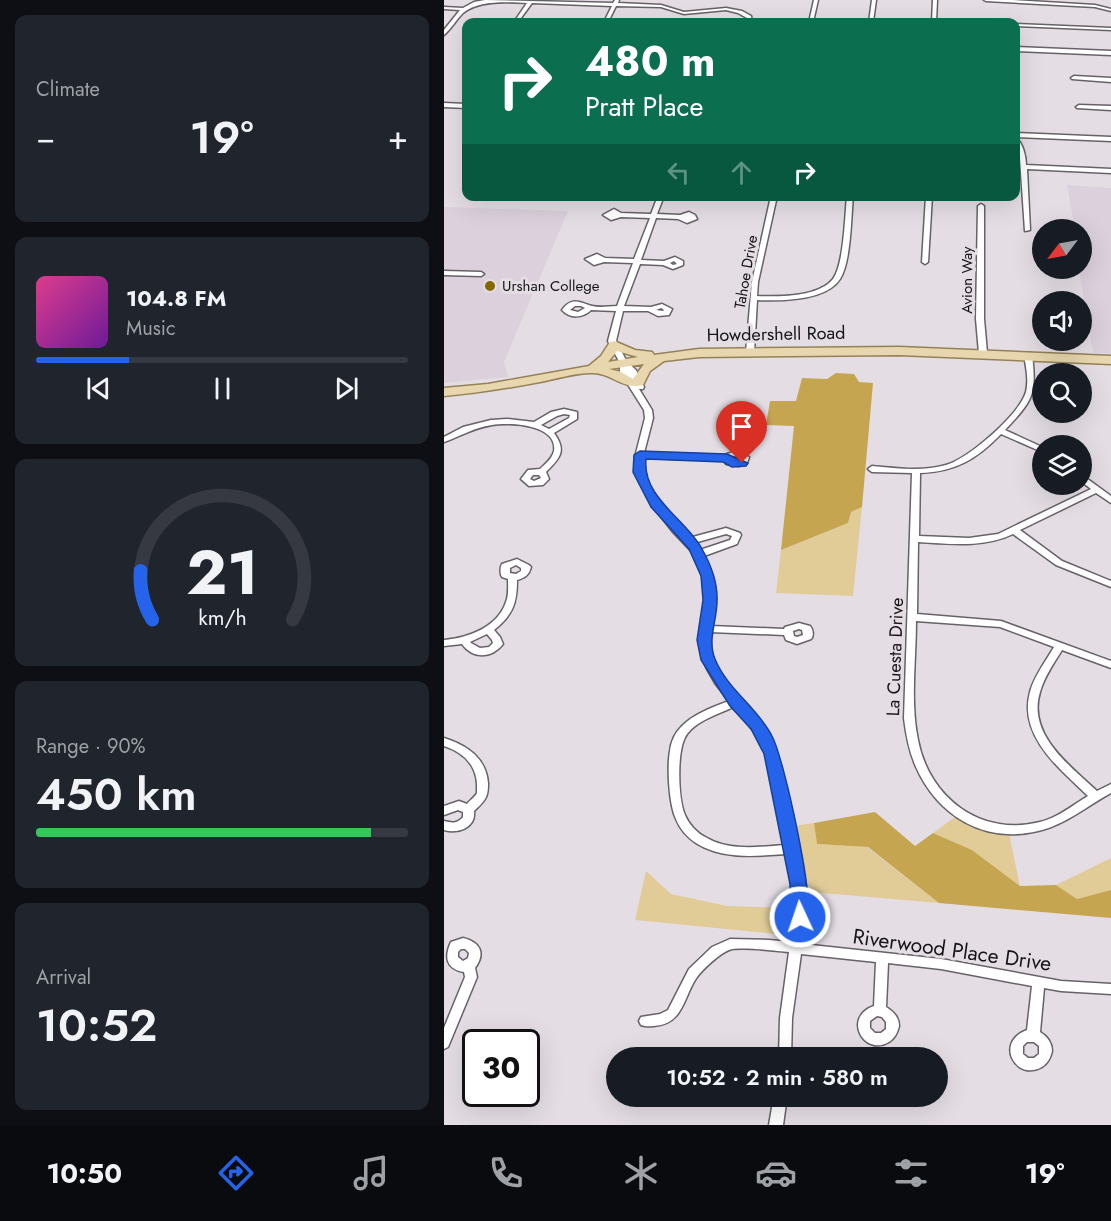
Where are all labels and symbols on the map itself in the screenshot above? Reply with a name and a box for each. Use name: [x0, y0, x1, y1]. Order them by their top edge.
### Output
north arrow: [1032, 219, 1092, 279]
street label: Tahoe Drive: [729, 233, 763, 311]
street label: Avion Way: [956, 246, 978, 314]
place label: Urshan College: [502, 275, 600, 297]
marker: Urshan College: [483, 279, 497, 293]
street label: Howdershell Road: [706, 320, 846, 348]
pin: [716, 401, 767, 463]
street label: La Cuesta Drive: [880, 597, 910, 717]
position arrow: [768, 885, 832, 949]
street label: Riverwood Place Drive: [851, 921, 1053, 979]
speed limit sign: 30: [462, 1029, 540, 1107]

